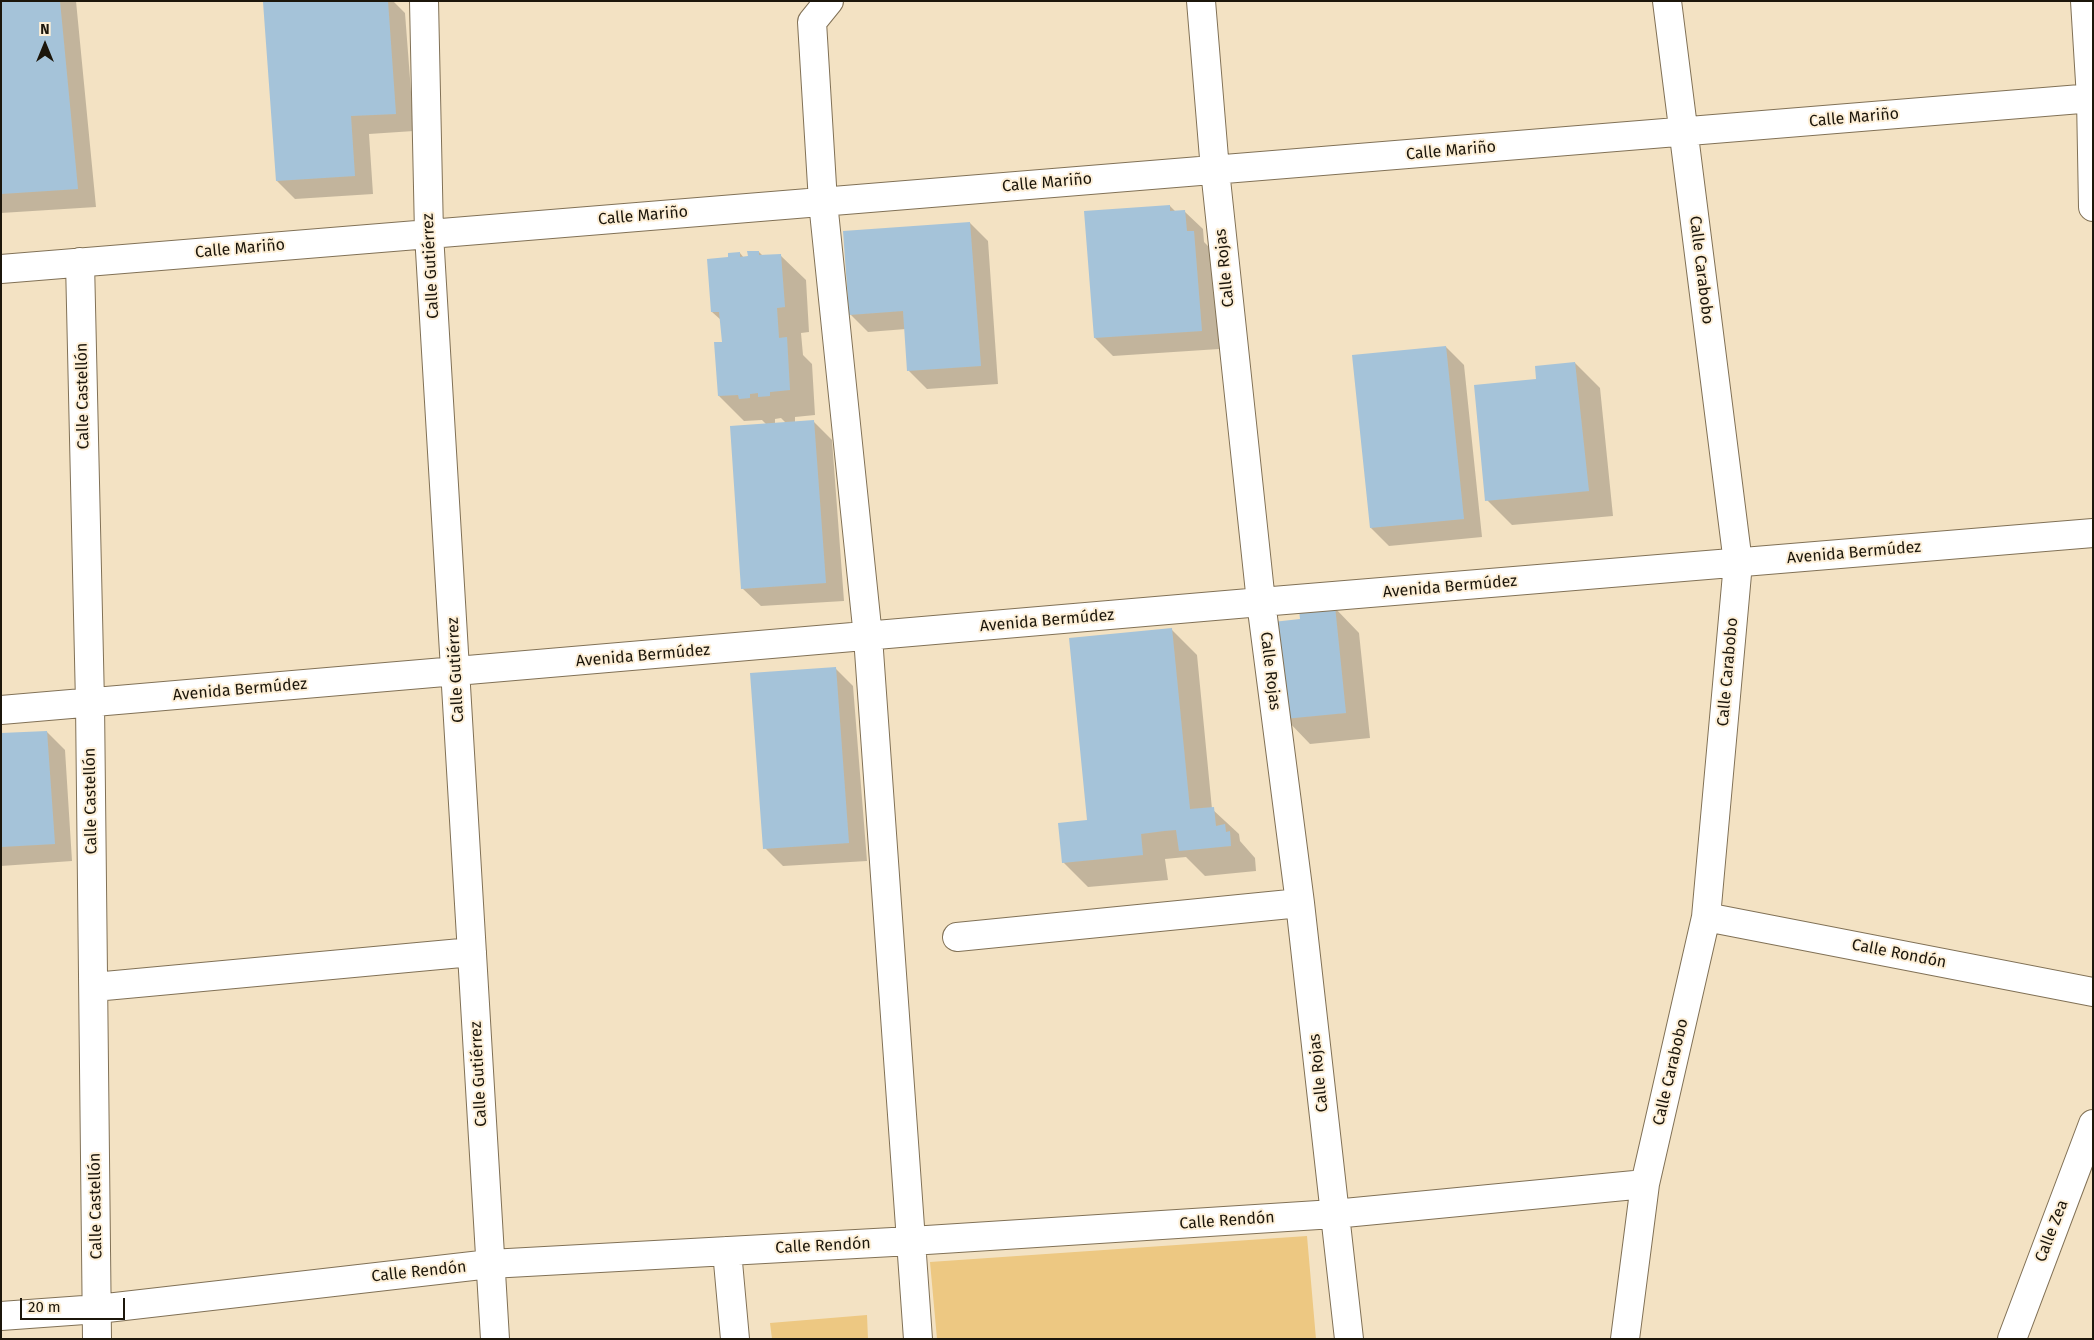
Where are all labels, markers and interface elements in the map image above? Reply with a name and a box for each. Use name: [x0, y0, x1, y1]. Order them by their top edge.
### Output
north arrow: [20, 20, 70, 70]
text: N: [40, 21, 50, 38]
street label: Calle Mariño: [1808, 105, 1900, 131]
street label: Calle Mariño: [1405, 138, 1497, 164]
street label: Calle Mariño: [1001, 170, 1093, 196]
street label: Calle Mariño: [597, 203, 689, 229]
street label: Calle Gutiérrez: [419, 213, 443, 319]
street label: Calle Carabobo: [1685, 215, 1717, 325]
street label: Calle Rojas: [1211, 228, 1239, 308]
street label: Calle Mariño: [194, 236, 286, 262]
street label: Calle Castellón: [72, 342, 94, 450]
street label: Avenida Bermúdez: [1786, 538, 1922, 568]
street label: Avenida Bermúdez: [1382, 572, 1518, 602]
street label: Avenida Bermúdez: [979, 606, 1115, 636]
street label: Calle Gutiérrez: [444, 617, 468, 723]
street label: Calle Carabobo: [1714, 617, 1742, 727]
street label: Calle Rojas: [1256, 631, 1284, 711]
street label: Avenida Bermúdez: [575, 641, 711, 671]
street label: Avenida Bermúdez: [172, 675, 308, 705]
street label: Calle Castellón: [80, 747, 102, 855]
street label: Calle Rondón: [1850, 935, 1948, 973]
street label: Calle Carabobo: [1649, 1017, 1693, 1127]
street label: Calle Gutiérrez: [467, 1021, 491, 1127]
street label: Calle Rojas: [1305, 1033, 1333, 1113]
street label: Calle Castellón: [85, 1152, 107, 1260]
street label: Calle Zea: [2031, 1197, 2073, 1265]
street label: Calle Rendón: [1179, 1208, 1275, 1234]
street label: Calle Rendón: [775, 1234, 871, 1258]
street label: Calle Rendón: [371, 1257, 467, 1287]
scale bar: [22, 1288, 128, 1320]
text: 20 m: [28, 1298, 61, 1316]

